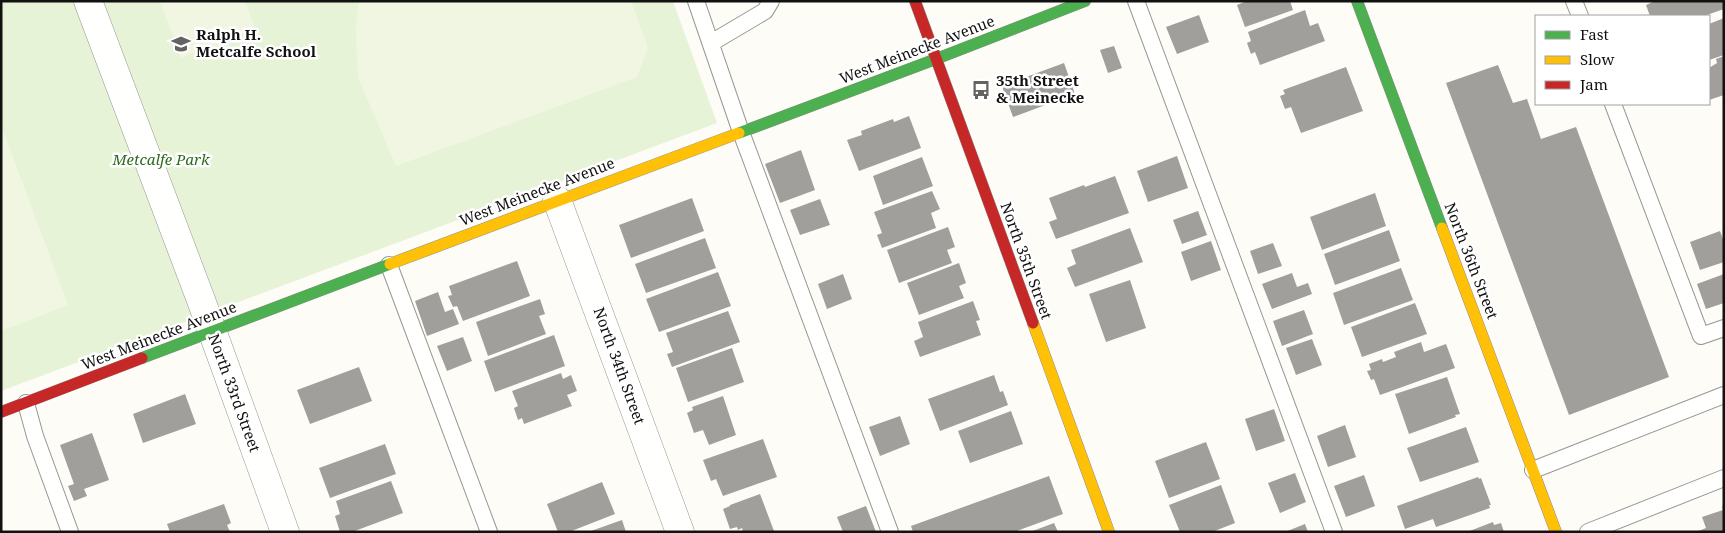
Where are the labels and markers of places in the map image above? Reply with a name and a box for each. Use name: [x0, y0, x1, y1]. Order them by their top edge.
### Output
place label: Ralph H. Metcalfe School: [196, 24, 317, 61]
school or university icon: Ralph H. Metcalfe School: [170, 33, 192, 55]
place label: 35th Street & Meinecke: [996, 70, 1084, 107]
bus stop icon: 35th Street & Meinecke: [970, 79, 992, 101]

